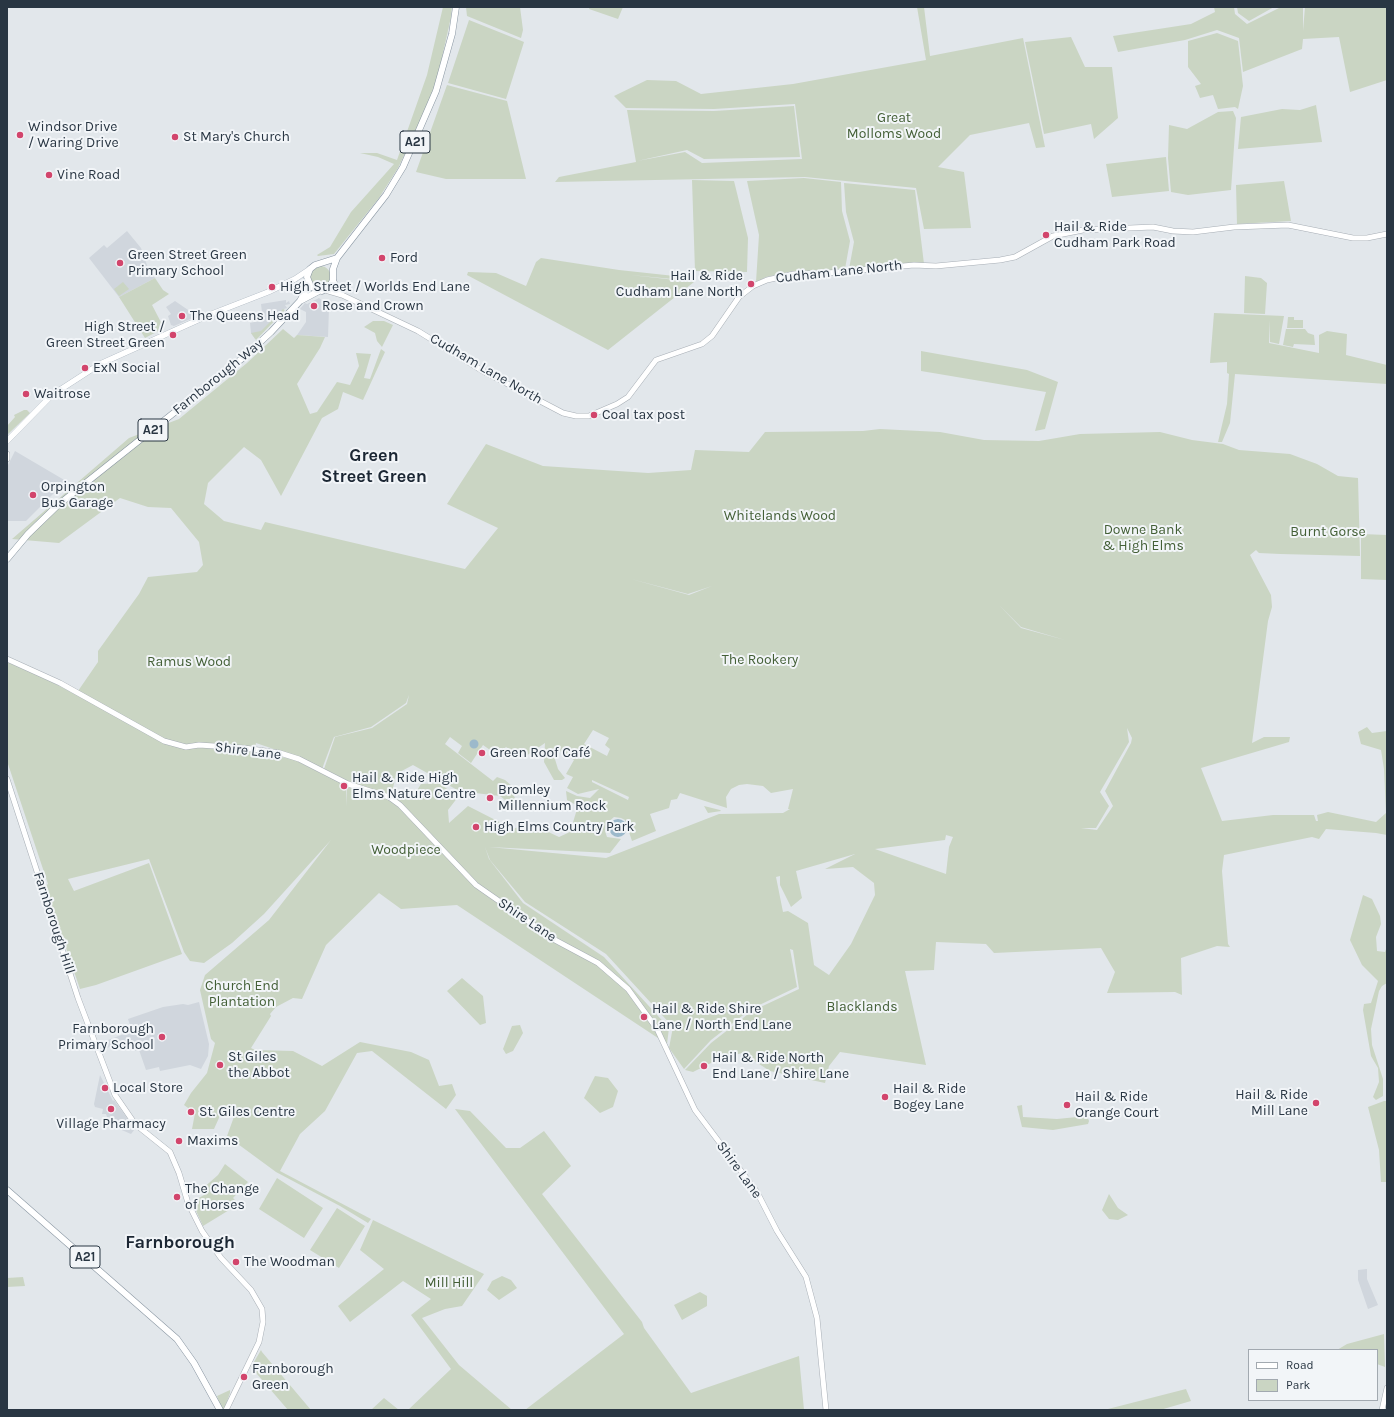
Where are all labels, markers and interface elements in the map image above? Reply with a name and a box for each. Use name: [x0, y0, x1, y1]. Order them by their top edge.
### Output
park label: Great Molloms Wood: [847, 110, 941, 142]
place label: Windsor Drive / Waring Drive: [28, 119, 119, 152]
place label: St Mary's Church: [183, 129, 290, 145]
marker: Windsor Drive / Waring Drive: [15, 130, 25, 140]
road number: A21: [400, 131, 430, 153]
marker: St Mary's Church: [170, 132, 180, 142]
place label: Vine Road: [57, 167, 120, 183]
marker: Vine Road: [44, 170, 54, 180]
place label: Hail & Ride Cudham Park Road: [1054, 219, 1176, 252]
marker: Hail & Ride Cudham Park Road: [1041, 230, 1051, 240]
place label: Green Street Green Primary School: [128, 247, 247, 280]
place label: Ford: [390, 250, 418, 266]
marker: Ford: [377, 253, 387, 263]
street label: Cudham Lane North: [775, 257, 903, 287]
marker: Green Street Green Primary School: [115, 258, 125, 268]
place label: Hail & Ride Cudham Lane North: [616, 268, 743, 300]
place label: High Street / Worlds End Lane: [280, 279, 470, 295]
marker: Hail & Ride Cudham Lane North: [746, 279, 756, 289]
marker: High Street / Worlds End Lane: [267, 282, 277, 292]
place label: Rose and Crown: [322, 298, 424, 314]
marker: Rose and Crown: [309, 301, 319, 311]
place label: The Queens Head: [190, 308, 300, 324]
marker: The Queens Head: [177, 311, 187, 321]
place label: High Street / Green Street Green: [46, 319, 165, 352]
marker: High Street / Green Street Green: [168, 330, 178, 340]
street label: Cudham Lane North: [427, 330, 545, 408]
street label: Farnborough Way: [169, 335, 267, 419]
place label: ExN Social: [93, 360, 160, 376]
marker: ExN Social: [80, 363, 90, 373]
place label: Waitrose: [34, 386, 90, 402]
marker: Waitrose: [21, 389, 31, 399]
place label: Coal tax post: [602, 407, 685, 423]
marker: Coal tax post: [589, 410, 599, 420]
road number: A21: [138, 419, 168, 441]
district label: Green Street Green: [321, 445, 427, 488]
place label: Orpington Bus Garage: [41, 479, 113, 512]
marker: Orpington Bus Garage: [28, 490, 38, 500]
park label: Whitelands Wood: [724, 508, 836, 524]
park label: Downe Bank & High Elms: [1102, 522, 1184, 554]
park label: Burnt Gorse: [1290, 524, 1366, 540]
park label: The Rookery: [722, 652, 798, 668]
park label: Ramus Wood: [147, 654, 231, 670]
street label: Shire Lane: [214, 739, 282, 763]
place label: Green Roof Café: [490, 745, 590, 761]
marker: Green Roof Café: [477, 748, 487, 758]
place label: Hail & Ride High Elms Nature Centre: [352, 770, 476, 802]
marker: Hail & Ride High Elms Nature Centre: [339, 781, 349, 791]
place label: Bromley Millennium Rock: [498, 782, 606, 814]
marker: Bromley Millennium Rock: [485, 793, 495, 803]
place label: High Elms Country Park: [484, 819, 635, 835]
marker: High Elms Country Park: [471, 822, 481, 832]
park label: Woodpiece: [371, 842, 441, 858]
street label: Farnborough Hill: [30, 870, 78, 976]
street label: Shire Lane: [495, 894, 559, 946]
park label: Church End Plantation: [205, 978, 279, 1010]
park label: Blacklands: [826, 999, 898, 1015]
place label: Hail & Ride Shire Lane / North End Lane: [652, 1001, 792, 1034]
marker: Hail & Ride Shire Lane / North End Lane: [639, 1012, 649, 1022]
place label: Farnborough Primary School: [58, 1021, 154, 1054]
marker: Farnborough Primary School: [157, 1032, 167, 1042]
place label: St Giles the Abbot: [228, 1049, 290, 1082]
place label: Hail & Ride North End Lane / Shire Lane: [712, 1050, 849, 1082]
marker: St Giles the Abbot: [215, 1060, 225, 1070]
marker: Hail & Ride North End Lane / Shire Lane: [699, 1061, 709, 1071]
place label: Local Store: [113, 1080, 183, 1096]
place label: Hail & Ride Bogey Lane: [893, 1081, 966, 1114]
marker: Local Store: [100, 1083, 110, 1093]
place label: Hail & Ride Mill Lane: [1235, 1087, 1308, 1120]
place label: Hail & Ride Orange Court: [1075, 1089, 1159, 1122]
marker: Hail & Ride Bogey Lane: [880, 1092, 890, 1102]
marker: Hail & Ride Mill Lane: [1311, 1098, 1321, 1108]
marker: Hail & Ride Orange Court: [1062, 1100, 1072, 1110]
marker: Village Pharmacy: [106, 1104, 116, 1114]
place label: St. Giles Centre: [199, 1104, 295, 1120]
marker: St. Giles Centre: [186, 1107, 196, 1117]
place label: Village Pharmacy: [56, 1116, 166, 1132]
place label: Maxims: [187, 1133, 238, 1149]
marker: Maxims: [174, 1136, 184, 1146]
street label: Shire Lane: [713, 1138, 765, 1202]
place label: The Change of Horses: [185, 1181, 259, 1214]
marker: The Change of Horses: [172, 1192, 182, 1202]
district label: Farnborough: [125, 1232, 235, 1254]
road number: A21: [70, 1246, 100, 1268]
place label: The Woodman: [244, 1254, 335, 1270]
marker: The Woodman: [231, 1257, 241, 1267]
park label: Mill Hill: [425, 1275, 473, 1291]
legend: [1248, 1349, 1378, 1401]
text: Road: [1286, 1358, 1314, 1372]
place label: Farnborough Green: [252, 1361, 334, 1394]
marker: Farnborough Green: [239, 1372, 249, 1382]
text: Park: [1286, 1378, 1310, 1392]

